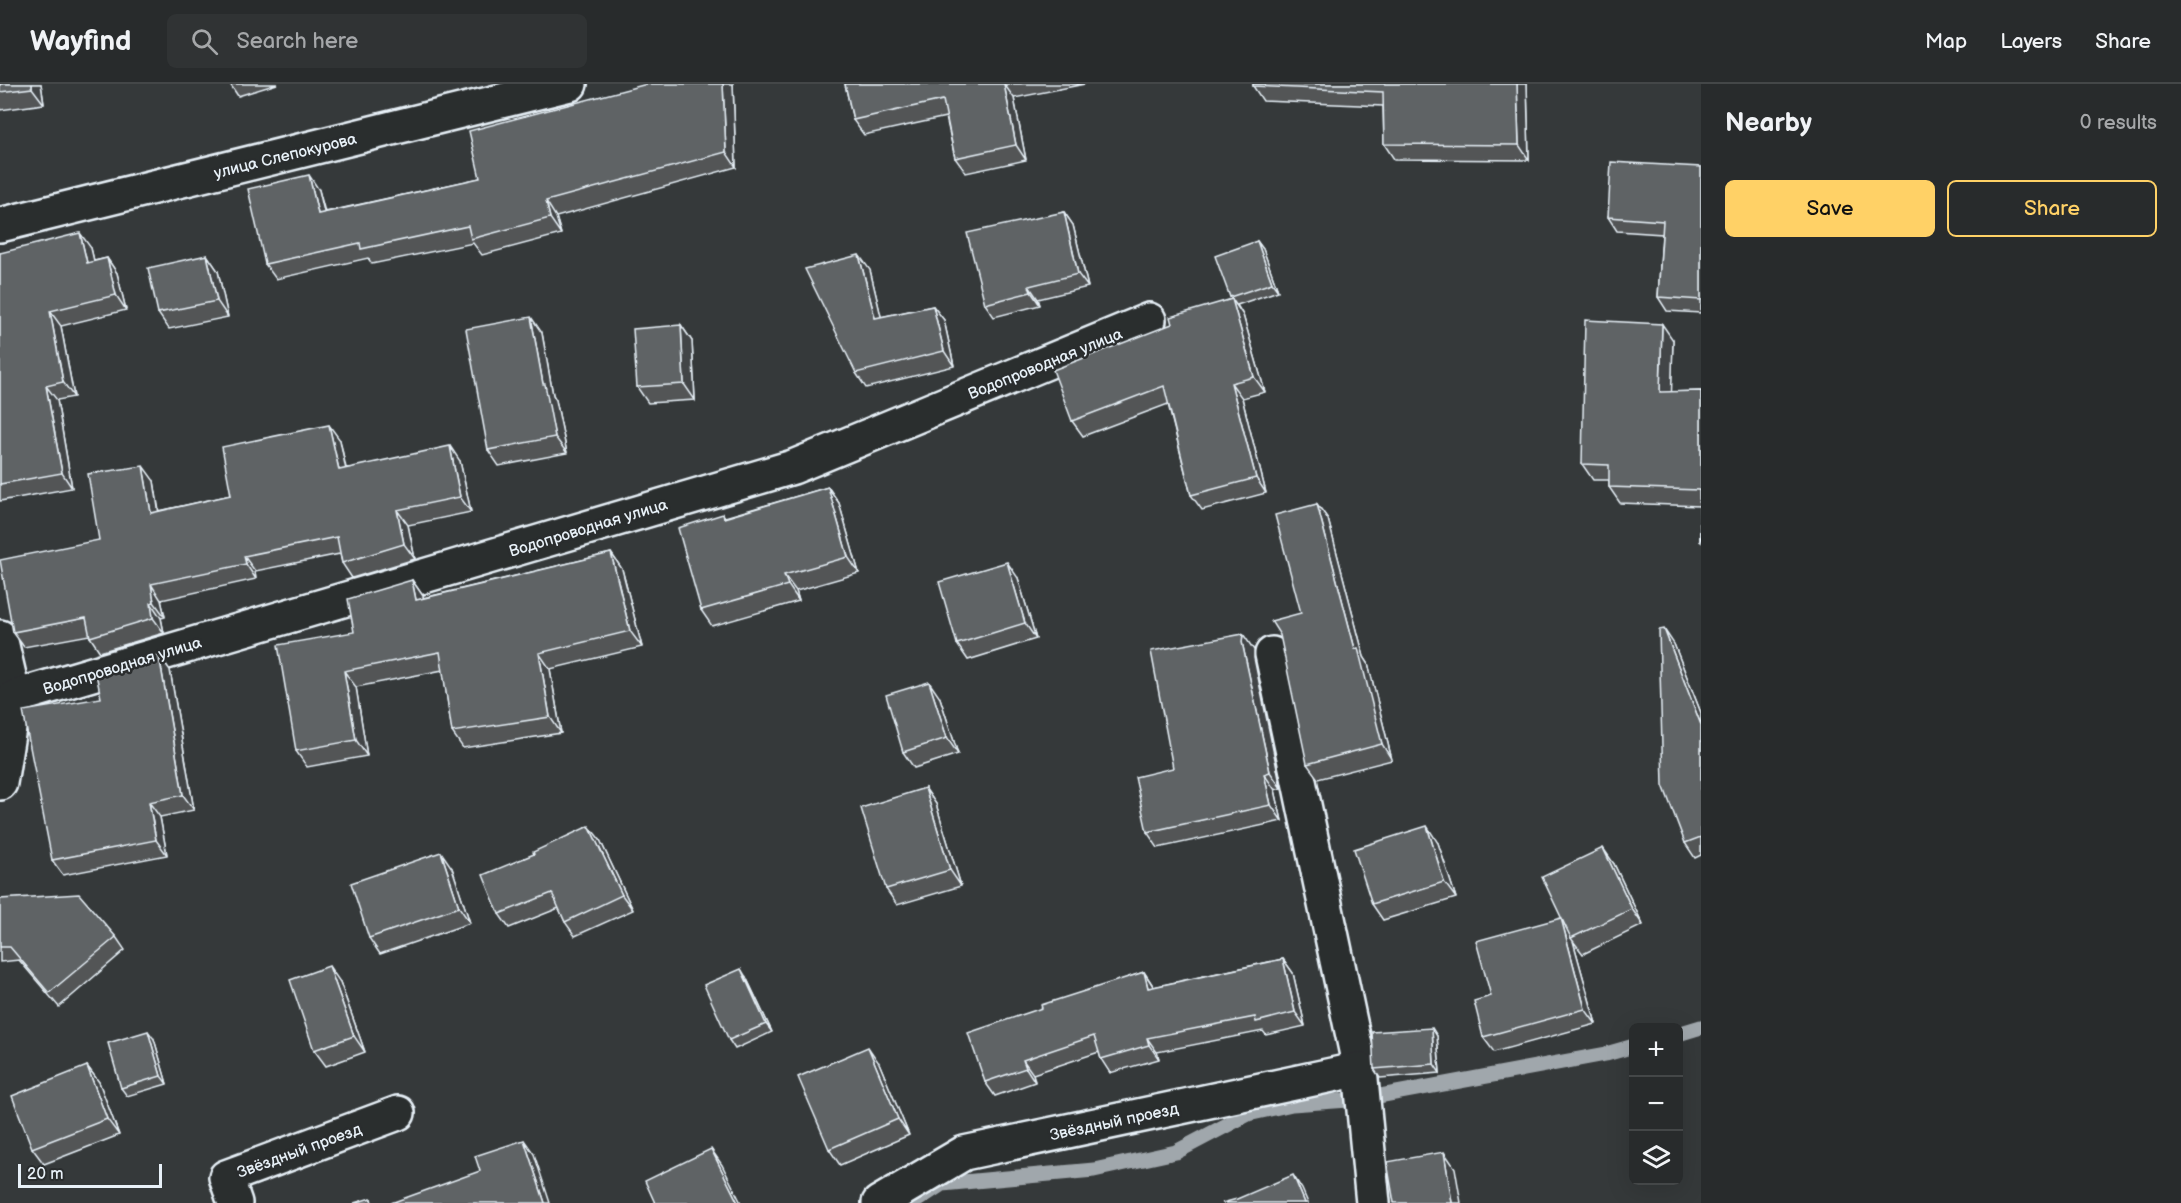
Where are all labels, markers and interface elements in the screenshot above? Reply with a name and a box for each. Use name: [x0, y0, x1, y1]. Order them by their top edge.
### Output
search box: [167, 14, 587, 68]
text: Wayfind: [30, 25, 131, 58]
icon: search: [188, 25, 221, 58]
text: Search here: [236, 28, 358, 55]
text: Map: [1925, 29, 1967, 54]
text: Layers: [2000, 29, 2062, 54]
text: Share: [2095, 29, 2151, 54]
text: Nearby: [1725, 108, 1812, 139]
text: 0 results: [2080, 111, 2157, 135]
street label: улица Слепокурова: [212, 129, 359, 183]
button: Save: [1725, 180, 1935, 237]
button: Share: [1947, 180, 2157, 237]
street label: Водопроводная улица: [966, 325, 1126, 404]
street label: Водопроводная улица: [507, 495, 671, 562]
street label: Водопроводная улица: [41, 633, 205, 700]
map controls: [1629, 1023, 1683, 1185]
button: +: [1629, 1023, 1683, 1077]
button: −: [1629, 1077, 1683, 1131]
street label: Звёздный проезд: [1048, 1100, 1181, 1145]
street label: Звёздный проезд: [235, 1120, 365, 1183]
button: layers: [1629, 1131, 1683, 1185]
scale bar: [18, 1161, 162, 1188]
text: 20 m: [27, 1165, 63, 1184]

